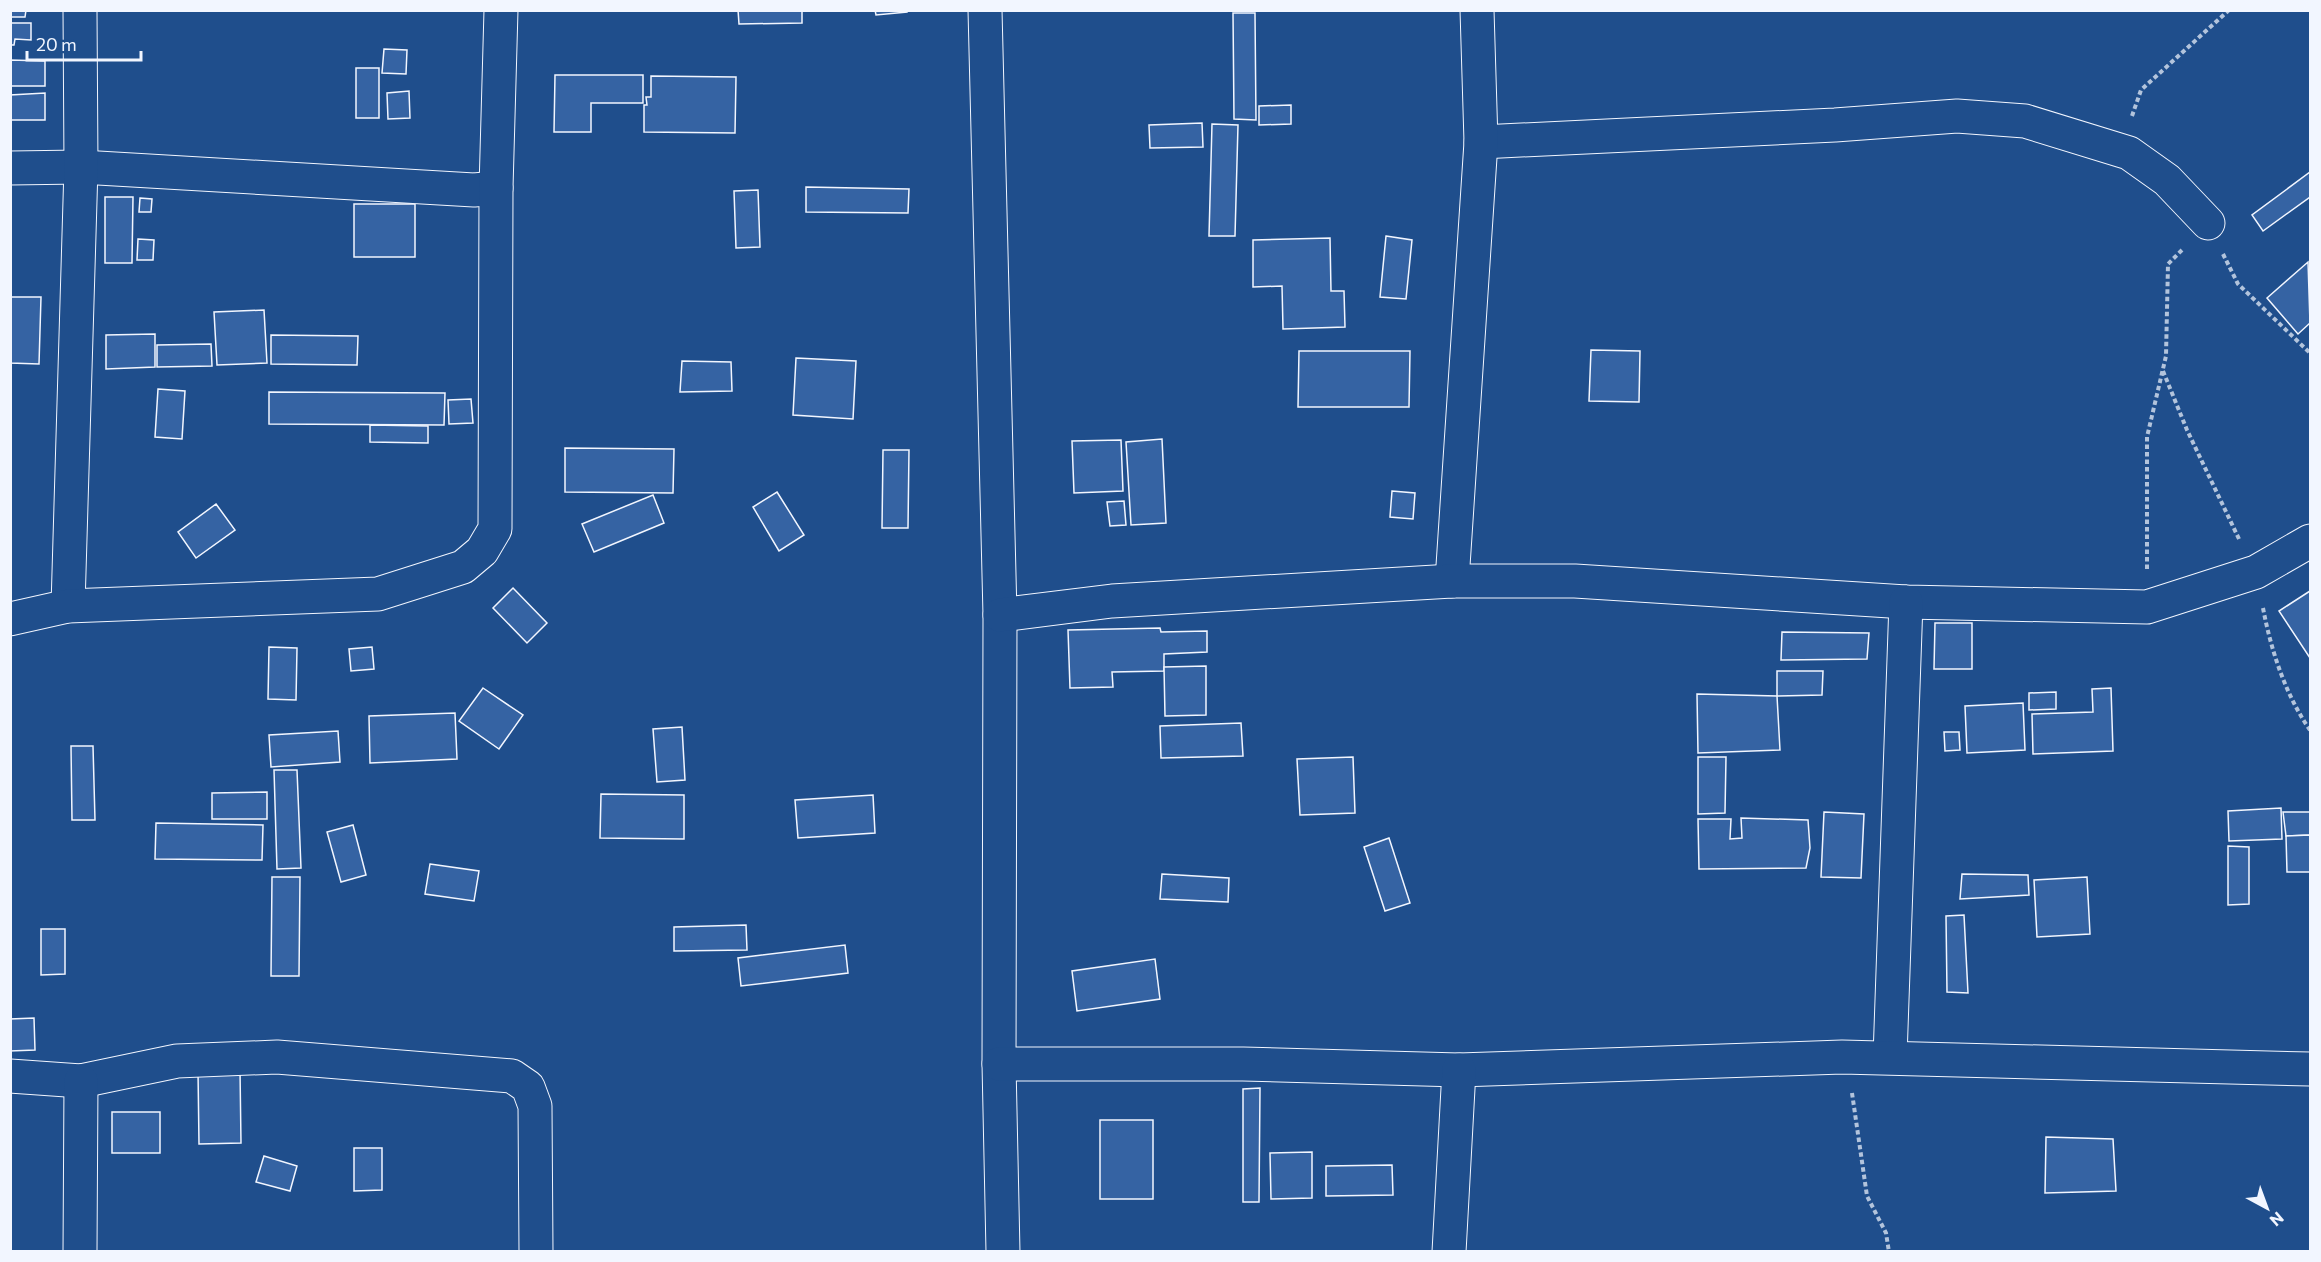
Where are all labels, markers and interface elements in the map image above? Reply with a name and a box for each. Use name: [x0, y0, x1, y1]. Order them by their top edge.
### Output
scale bar: [27, 24, 141, 62]
text: 20 m: [36, 33, 77, 55]
north arrow: [2237, 1178, 2297, 1238]
text: N: [2266, 1209, 2288, 1231]

